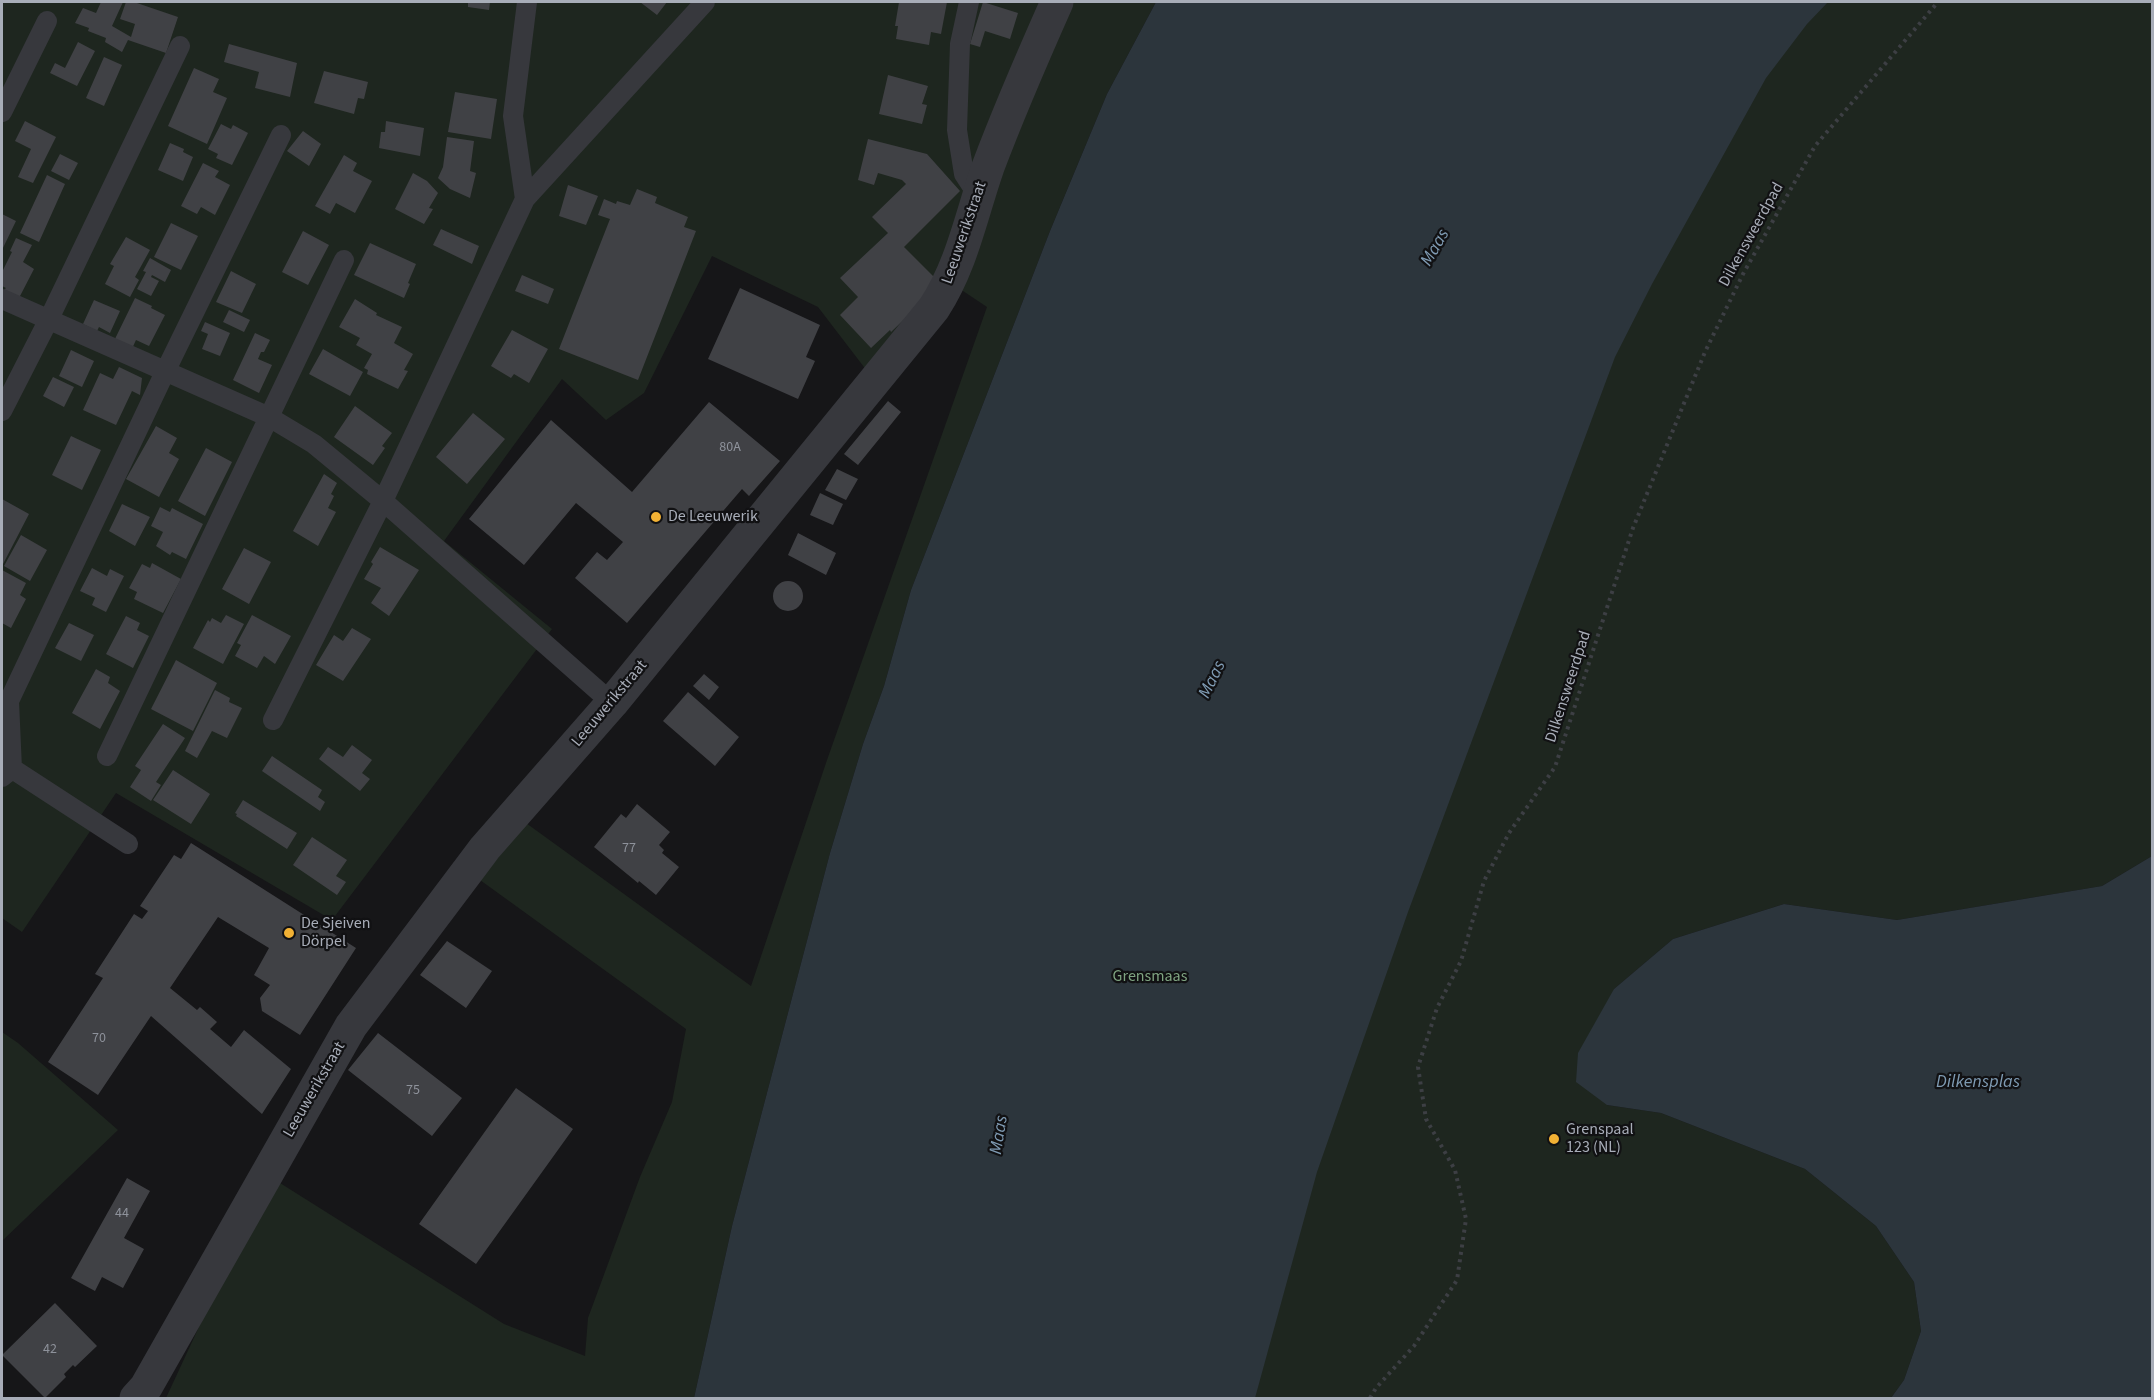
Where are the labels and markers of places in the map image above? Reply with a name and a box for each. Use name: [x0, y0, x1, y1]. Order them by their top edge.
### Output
place label: De Leeuwerik: [668, 507, 758, 527]
marker: De Leeuwerik: [649, 510, 663, 524]
place label: De Sjeiven Dörpel: [301, 914, 370, 952]
marker: De Sjeiven Dörpel: [282, 926, 296, 940]
place label: Grenspaal 123 (NL): [1566, 1120, 1634, 1158]
marker: Grenspaal 123 (NL): [1547, 1132, 1561, 1146]

